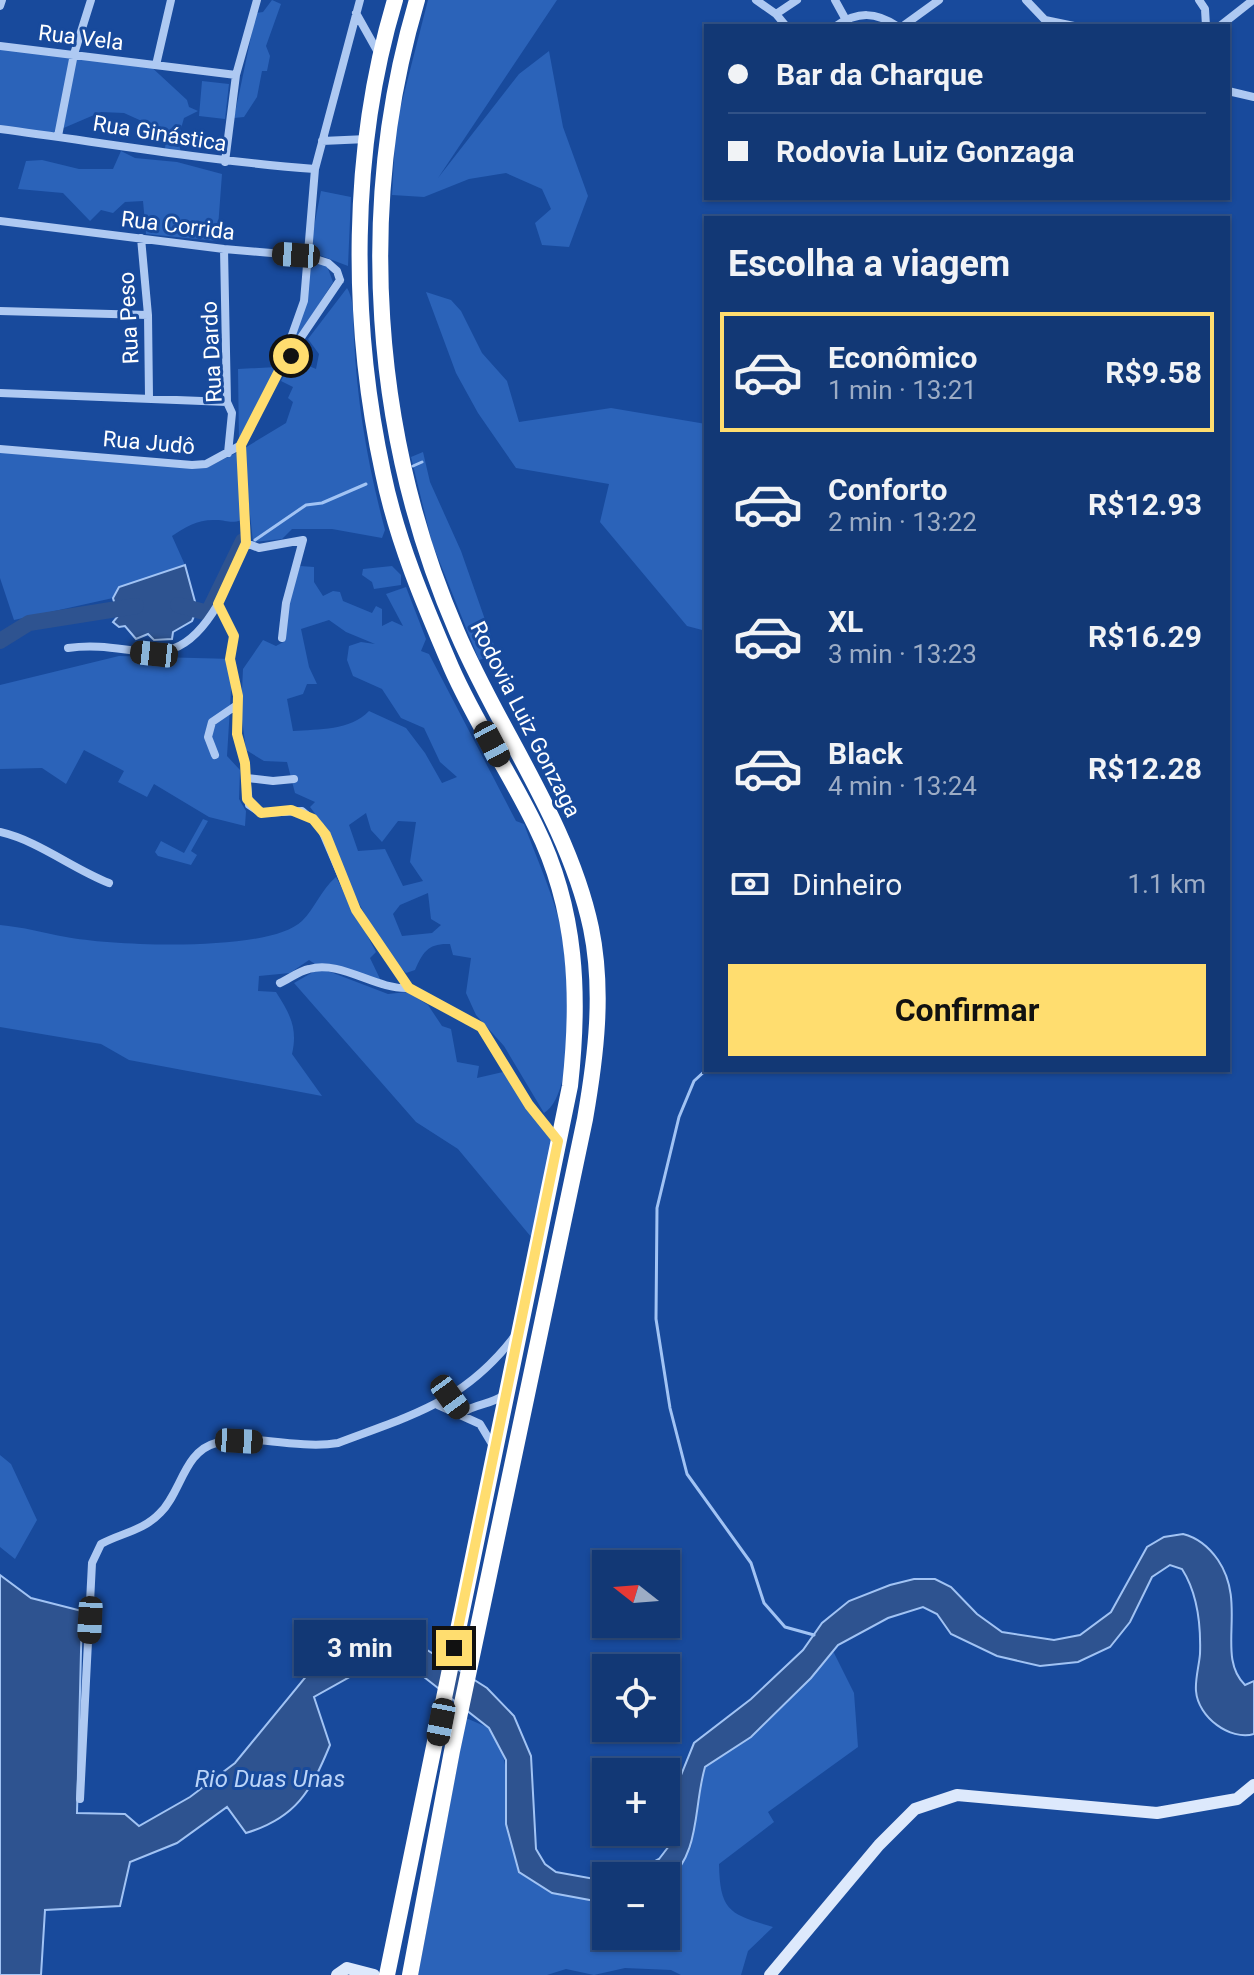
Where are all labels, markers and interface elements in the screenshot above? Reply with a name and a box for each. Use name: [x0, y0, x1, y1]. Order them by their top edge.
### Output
street label: Rua Vela: [37, 20, 125, 55]
text: Bar da Charque: [776, 57, 983, 92]
street label: Rua Ginástica: [91, 111, 229, 156]
text: Rodovia Luiz Gonzaga: [776, 134, 1074, 169]
street label: Rua Corrida: [120, 206, 236, 245]
car: [271, 241, 321, 269]
text: Escolha a viagem: [728, 243, 1010, 285]
street label: Rua Peso: [114, 271, 143, 365]
street label: Rua Dardo: [196, 301, 227, 403]
icon: car: [732, 336, 804, 408]
route start: [273, 338, 309, 374]
text: Econômico: [828, 340, 977, 375]
text: R$9.58: [1105, 355, 1202, 390]
text: 1 min · 13:21: [828, 375, 977, 405]
street label: Rua Judô: [102, 426, 196, 459]
icon: car: [732, 468, 804, 540]
text: Conforto: [828, 472, 947, 507]
text: R$12.93: [1088, 487, 1202, 522]
text: 2 min · 13:22: [828, 507, 977, 537]
icon: car: [732, 600, 804, 672]
text: XL: [828, 604, 863, 639]
street label: Rodovia Luiz Gonzaga: [465, 617, 586, 821]
text: R$16.29: [1088, 619, 1202, 654]
text: 3 min · 13:23: [828, 639, 977, 669]
car: [129, 640, 179, 668]
car: [470, 717, 514, 771]
icon: car: [732, 732, 804, 804]
text: Black: [828, 736, 903, 771]
text: R$12.28: [1088, 751, 1202, 786]
text: 4 min · 13:24: [828, 771, 977, 801]
icon: cash: [728, 862, 772, 906]
text: Dinheiro: [792, 867, 902, 902]
text: 1.1 km: [1127, 869, 1206, 899]
button: Confirmar: [728, 964, 1206, 1056]
car: [426, 1371, 474, 1423]
car: [214, 1428, 264, 1454]
north arrow: [592, 1550, 680, 1638]
map controls: [592, 1550, 680, 1950]
car: [77, 1595, 103, 1645]
callout: 3 min: [294, 1620, 426, 1676]
route end: [436, 1630, 472, 1666]
text: 3 min: [327, 1633, 393, 1663]
button: locate: [592, 1654, 680, 1742]
car: [425, 1696, 457, 1748]
button: +: [592, 1758, 680, 1846]
water label: Rio Duas Unas: [195, 1765, 345, 1793]
button: −: [592, 1862, 680, 1950]

